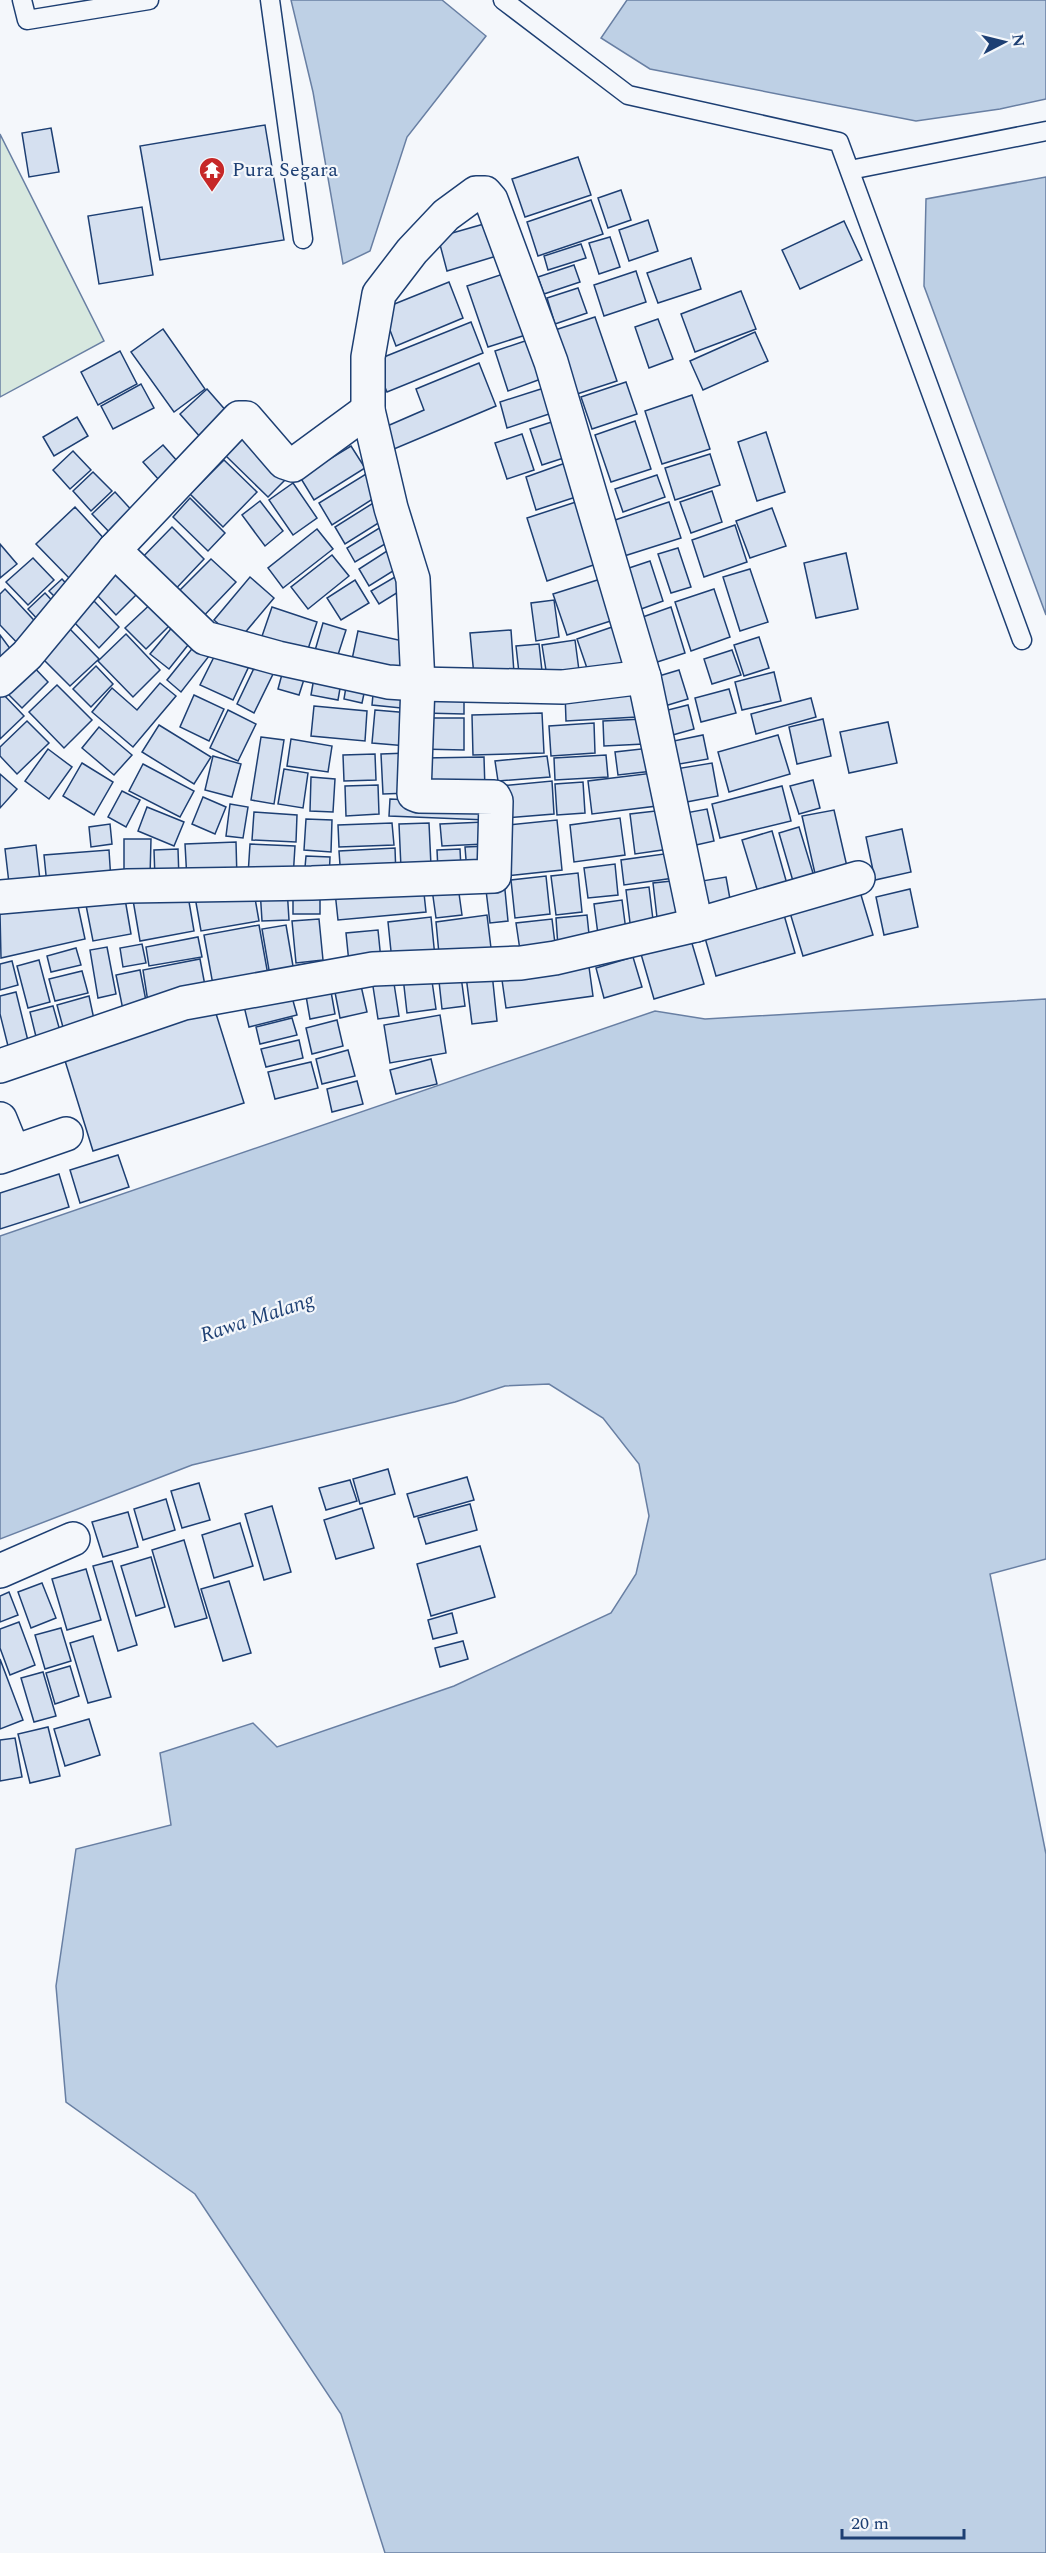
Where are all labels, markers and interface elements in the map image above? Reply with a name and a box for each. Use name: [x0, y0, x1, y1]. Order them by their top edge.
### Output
north arrow: [974, 12, 1034, 72]
text: N: [1005, 32, 1031, 48]
temple icon: Pura Segara: [197, 155, 227, 193]
place label: Pura Segara: [232, 155, 338, 185]
water label: Rawa Malang: [196, 1284, 319, 1351]
scale bar: [842, 2502, 964, 2540]
text: 20 m: [851, 2510, 889, 2537]

